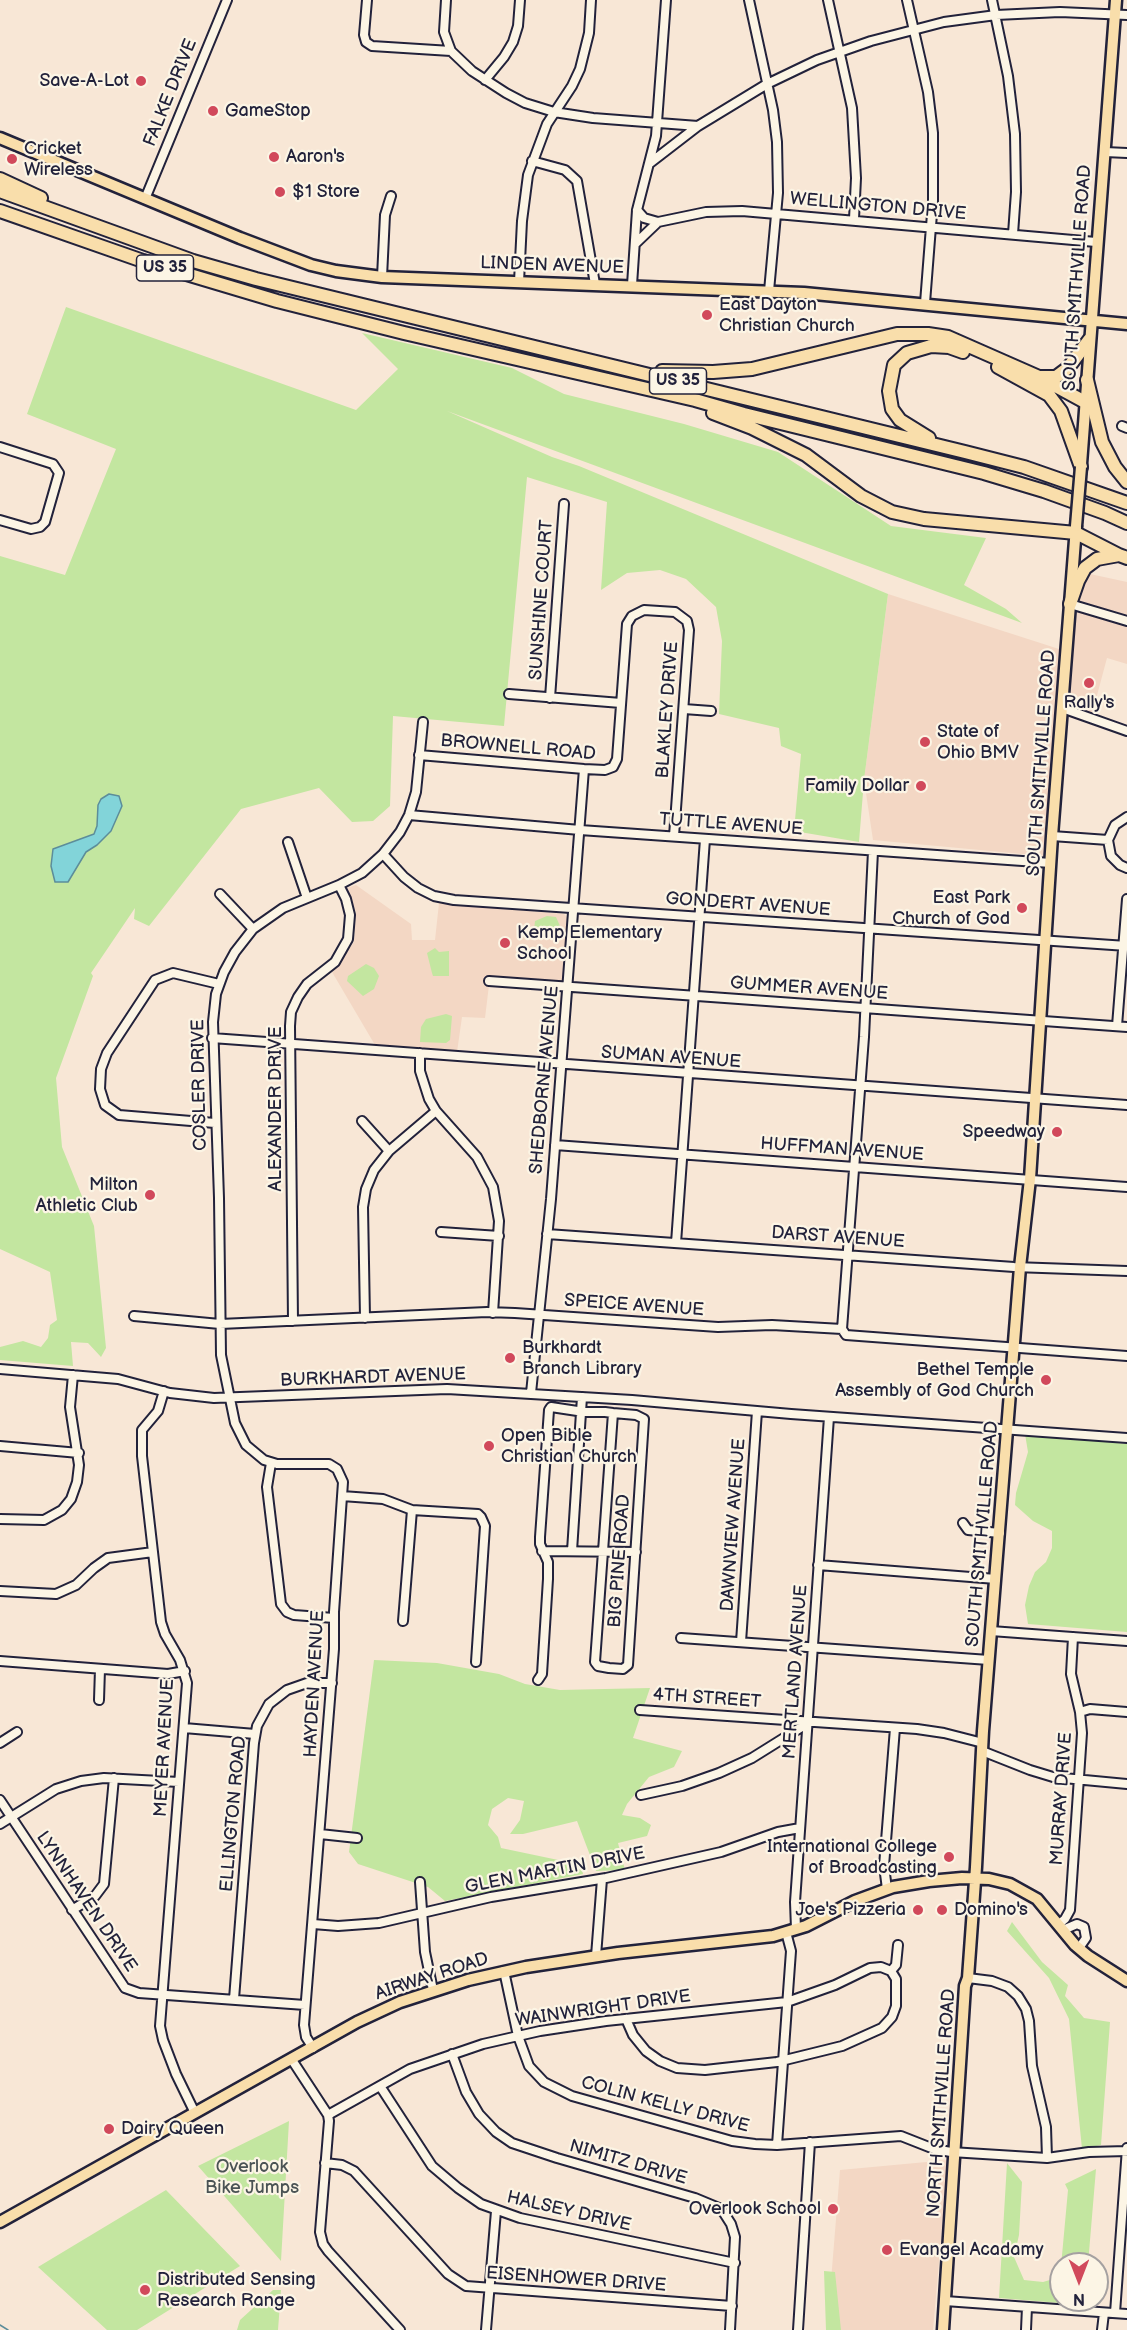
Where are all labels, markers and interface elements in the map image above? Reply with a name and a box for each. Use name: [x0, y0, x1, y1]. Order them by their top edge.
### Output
street label: FALKE DRIVE: [140, 36, 202, 150]
place label: Save-A-Lot: [39, 70, 129, 92]
marker: Save-A-Lot: [134, 74, 148, 88]
place label: GameStop: [225, 100, 311, 122]
marker: GameStop: [206, 104, 220, 118]
place label: Cricket Wireless: [24, 138, 93, 180]
place label: Aaron's: [286, 146, 345, 168]
marker: Aaron's: [267, 150, 281, 164]
marker: Cricket Wireless: [5, 152, 19, 166]
street label: SOUTH SMITHVILLE ROAD: [1059, 164, 1097, 392]
place label: $1 Store: [292, 181, 360, 203]
marker: $1 Store: [273, 185, 287, 199]
street label: WELLINGTON DRIVE: [789, 189, 967, 225]
street label: LINDEN AVENUE: [480, 253, 624, 279]
road number: US 35: [136, 255, 194, 281]
place label: East Dayton Christian Church: [719, 294, 855, 336]
marker: East Dayton Christian Church: [700, 308, 714, 322]
road number: US 35: [650, 368, 706, 394]
street label: SUNSHINE COURT: [526, 519, 558, 681]
street label: BLAKLEY DRIVE: [652, 641, 684, 779]
street label: SOUTH SMITHVILLE ROAD: [1023, 649, 1061, 877]
marker: Rally's: [1082, 676, 1096, 690]
place label: Rally's: [1064, 692, 1114, 714]
place label: State of Ohio BMV: [937, 721, 1019, 764]
street label: BROWNELL ROAD: [439, 730, 597, 766]
marker: State of Ohio BMV: [918, 735, 932, 749]
place label: Family Dollar: [805, 775, 909, 797]
marker: Family Dollar: [914, 779, 928, 793]
street label: TUTTLE AVENUE: [659, 809, 803, 841]
place label: East Park Church of God: [892, 887, 1010, 930]
street label: GONDERT AVENUE: [665, 888, 831, 922]
marker: East Park Church of God: [1015, 901, 1029, 915]
place label: Kemp Elementary School: [517, 922, 662, 964]
marker: Kemp Elementary School: [498, 936, 512, 950]
street label: GUMMER AVENUE: [729, 973, 889, 1005]
street label: SHEDBORNE AVENUE: [526, 985, 564, 1175]
street label: COSLER DRIVE: [188, 1019, 212, 1151]
street label: ALEXANDER DRIVE: [265, 1026, 287, 1192]
street label: SUMAN AVENUE: [600, 1042, 742, 1074]
place label: Speedway: [962, 1121, 1045, 1143]
marker: Speedway: [1050, 1125, 1064, 1139]
street label: HUFFMAN AVENUE: [760, 1134, 924, 1166]
place label: Milton Athletic Club: [36, 1174, 138, 1216]
marker: Milton Athletic Club: [143, 1188, 157, 1202]
street label: DARST AVENUE: [771, 1223, 905, 1253]
street label: SPEICE AVENUE: [563, 1290, 705, 1322]
place label: Burkhardt Branch Library: [522, 1337, 642, 1380]
marker: Burkhardt Branch Library: [503, 1351, 517, 1365]
place label: Bethel Temple Assembly of God Church: [835, 1359, 1034, 1402]
street label: BURKHARDT AVENUE: [280, 1364, 466, 1392]
marker: Bethel Temple Assembly of God Church: [1039, 1373, 1053, 1387]
street label: SOUTH SMITHVILLE ROAD: [962, 1420, 1004, 1648]
place label: Open Bible Christian Church: [501, 1425, 637, 1468]
street label: DAWNVIEW AVENUE: [717, 1438, 751, 1612]
marker: Open Bible Christian Church: [482, 1439, 496, 1453]
street label: BIG PINE ROAD: [605, 1494, 635, 1628]
street label: MERTLAND AVENUE: [779, 1584, 813, 1760]
street label: HAYDEN AVENUE: [300, 1610, 330, 1758]
street label: MEYER AVENUE: [151, 1678, 179, 1818]
street label: 4TH STREET: [652, 1684, 762, 1714]
street label: MURRAY DRIVE: [1047, 1732, 1077, 1866]
street label: ELLINGTON ROAD: [216, 1735, 252, 1893]
street label: LYNNHAVEN DRIVE: [31, 1828, 141, 1976]
place label: International College of Broadcasting: [767, 1836, 937, 1878]
street label: GLEN MARTIN DRIVE: [463, 1843, 647, 1899]
marker: International College of Broadcasting: [942, 1850, 956, 1864]
place label: Joe's Pizzeria: [795, 1899, 906, 1921]
place label: Domino's: [954, 1899, 1028, 1921]
marker: Joe's Pizzeria: [911, 1903, 925, 1917]
marker: Domino's: [935, 1903, 949, 1917]
street label: AIRWAY ROAD: [373, 1949, 491, 2005]
street label: WAINWRIGHT DRIVE: [514, 1986, 692, 2032]
street label: NORTH SMITHVILLE ROAD: [923, 1988, 961, 2218]
street label: COLIN KELLY DRIVE: [579, 2072, 751, 2138]
place label: Dairy Queen: [121, 2118, 224, 2140]
marker: Dairy Queen: [102, 2122, 116, 2136]
street label: NIMITZ DRIVE: [567, 2136, 689, 2190]
park label: Overlook Bike Jumps: [205, 2156, 299, 2198]
street label: HALSEY DRIVE: [505, 2187, 633, 2237]
place label: Overlook School: [689, 2198, 821, 2220]
marker: Overlook School: [826, 2202, 840, 2216]
place label: Evangel Acadamy: [899, 2239, 1044, 2261]
marker: Evangel Acadamy: [880, 2243, 894, 2257]
north arrow: [1049, 2252, 1109, 2312]
street label: EISENHOWER DRIVE: [485, 2263, 667, 2297]
place label: Distributed Sensing Research Range: [157, 2269, 316, 2312]
marker: Distributed Sensing Research Range: [138, 2283, 152, 2297]
text: N: [1073, 2289, 1085, 2308]

